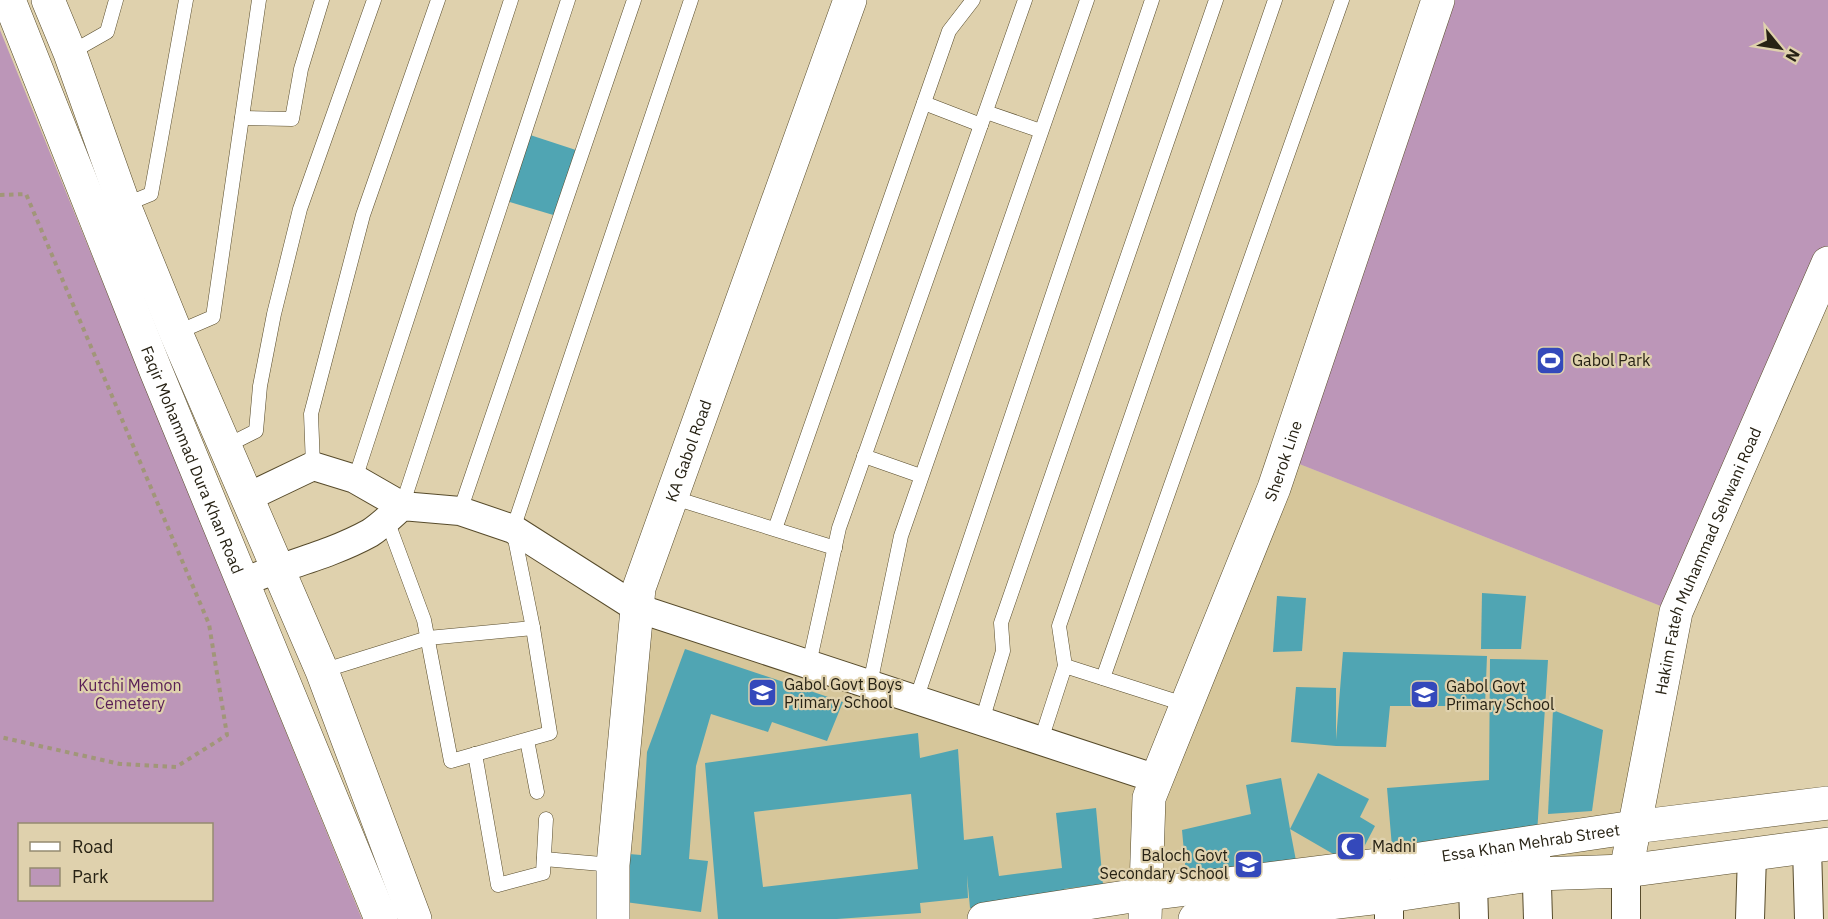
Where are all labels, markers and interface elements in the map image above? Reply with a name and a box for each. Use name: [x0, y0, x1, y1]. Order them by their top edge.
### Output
north arrow: [1750, 18, 1810, 78]
text: N: [1781, 45, 1805, 66]
street label: Faqir Mohammad Dura Khan Road: [137, 343, 248, 577]
sports icon: Gabol Park: [1535, 344, 1567, 376]
place label: Gabol Park: [1572, 350, 1651, 370]
street label: KA Gabol Road: [661, 397, 716, 505]
street label: Sherok Line: [1260, 418, 1306, 504]
street label: Hakim Fateh Muhammad Sehwani Road: [1650, 424, 1765, 697]
place label: Gabol Govt Boys Primary School: [784, 674, 902, 712]
park label: Kutchi Memon Cemetery: [78, 675, 182, 713]
place label: Gabol Govt Primary School: [1446, 676, 1554, 714]
school or university icon: Gabol Govt Boys Primary School: [747, 677, 779, 709]
school or university icon: Gabol Govt Primary School: [1409, 679, 1441, 711]
street label: Essa Khan Mehrab Street: [1440, 819, 1621, 866]
legend: [18, 823, 213, 901]
mosque icon: Madni: [1335, 830, 1367, 862]
text: Road: [72, 835, 113, 858]
place label: Madni: [1372, 836, 1416, 856]
place label: Baloch Govt Secondary School: [1100, 845, 1228, 883]
school or university icon: Baloch Govt Secondary School: [1233, 848, 1265, 880]
text: Park: [72, 865, 109, 888]

